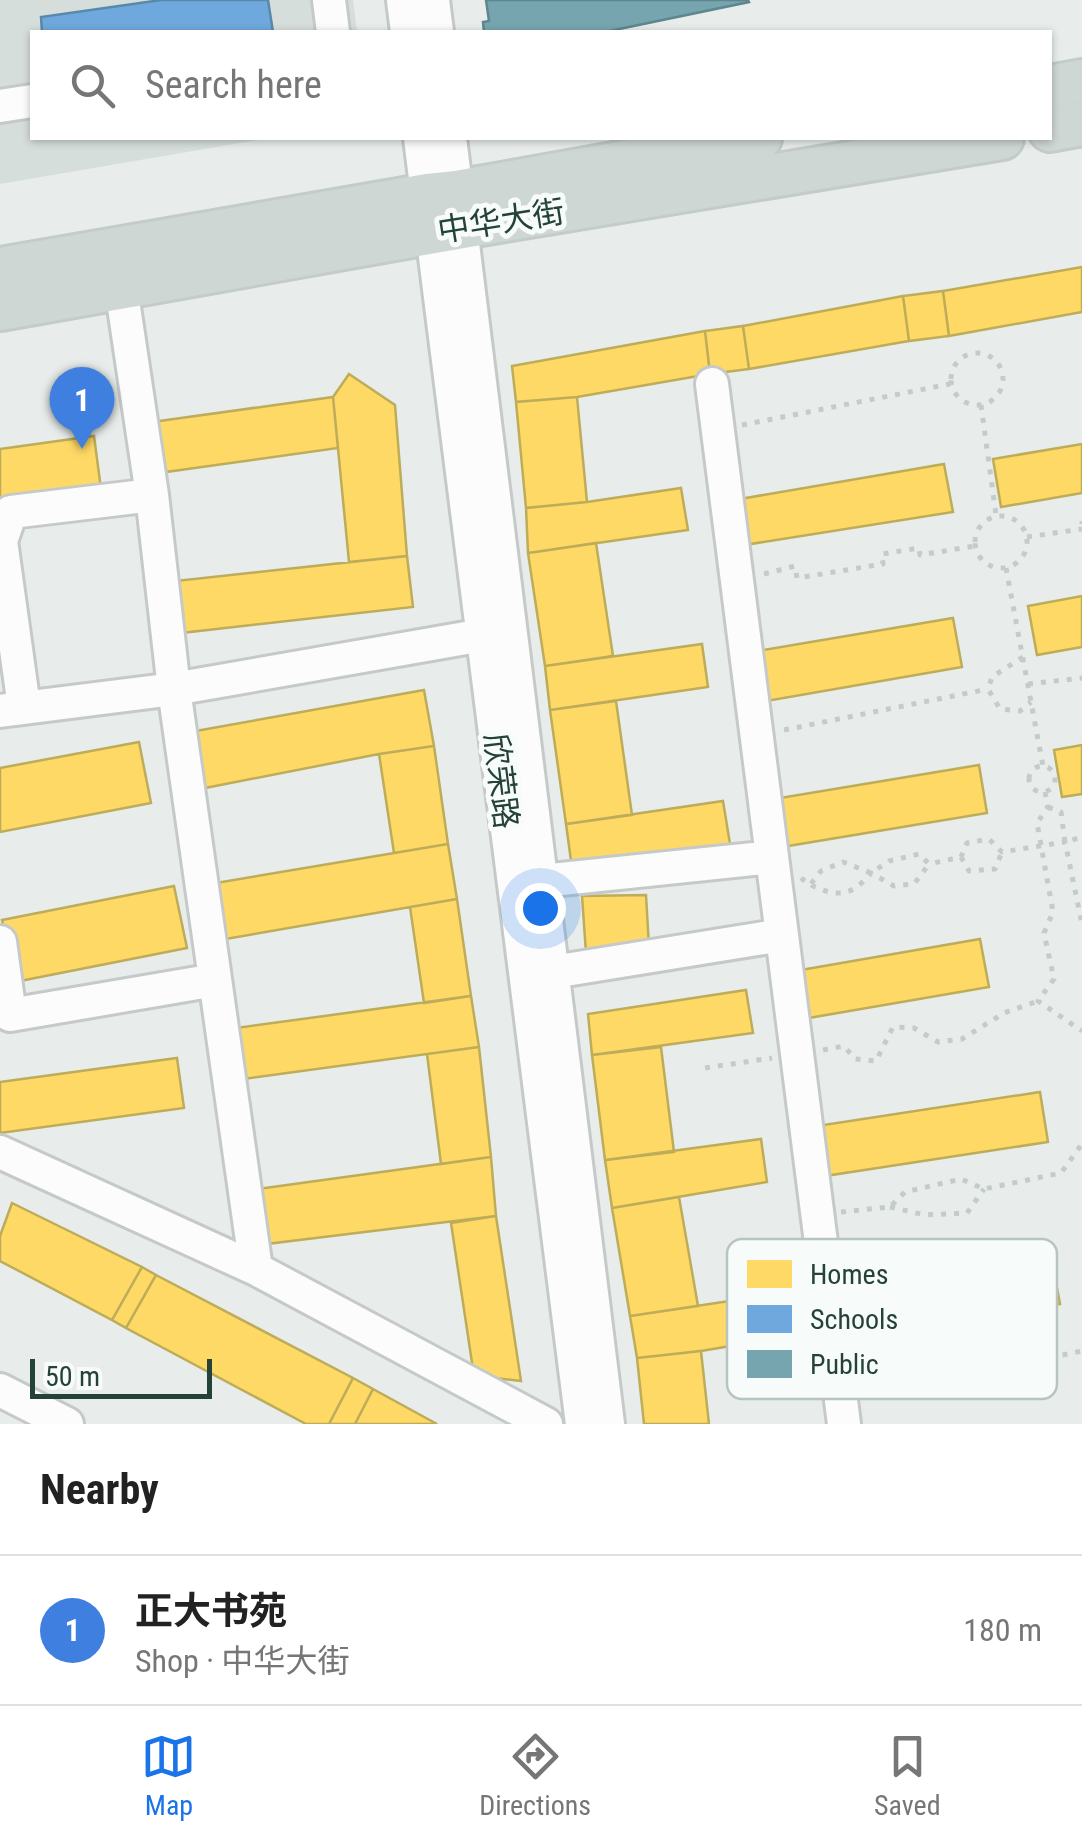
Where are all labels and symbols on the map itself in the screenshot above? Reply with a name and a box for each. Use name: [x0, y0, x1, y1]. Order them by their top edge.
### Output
street label: 中华大街: [435, 192, 567, 250]
pin: 1: [49, 366, 114, 449]
street label: 欣荣路: [476, 731, 526, 831]
your location: [515, 883, 566, 934]
legend: [727, 1239, 1057, 1399]
text: Homes: [810, 1258, 888, 1291]
text: Schools: [810, 1303, 898, 1336]
text: Public: [810, 1348, 879, 1381]
scale bar: [30, 1354, 212, 1398]

